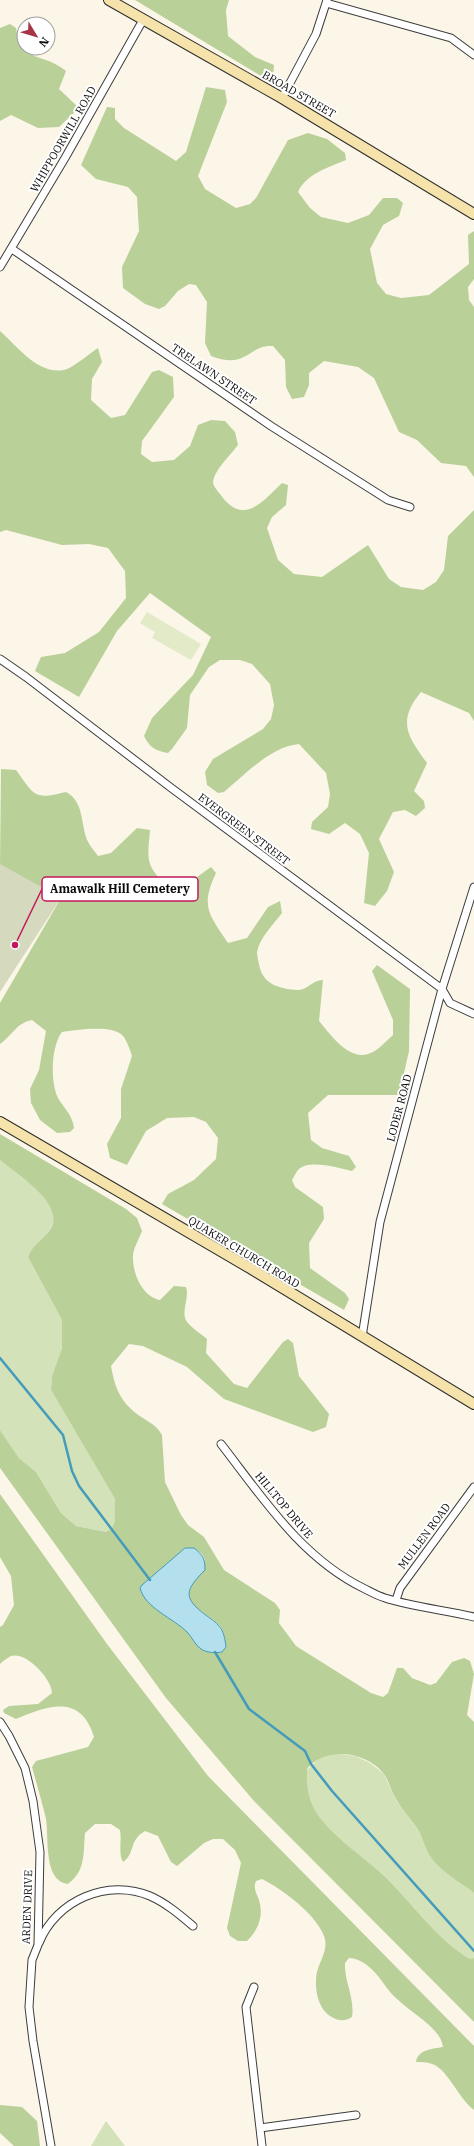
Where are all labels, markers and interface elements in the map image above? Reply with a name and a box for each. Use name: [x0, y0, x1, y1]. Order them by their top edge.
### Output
north arrow: [16, 16, 56, 56]
text: N: [36, 34, 52, 50]
street label: BROAD STREET: [260, 67, 338, 121]
street label: WHIPPOORWILL ROAD: [27, 83, 99, 195]
street label: TRELAWN STREET: [169, 340, 259, 408]
street label: EVERGREEN STREET: [195, 790, 293, 868]
callout: Amawalk Hill Cemetery: [42, 877, 198, 901]
text: Amawalk Hill Cemetery: [50, 881, 190, 896]
street label: LODER ROAD: [383, 1073, 415, 1143]
street label: QUAKER CHURCH ROAD: [186, 1213, 303, 1291]
street label: HILLTOP DRIVE: [252, 1469, 316, 1541]
street label: MULLEN ROAD: [395, 1500, 454, 1572]
street label: ARDEN DRIVE: [19, 1870, 35, 1944]

